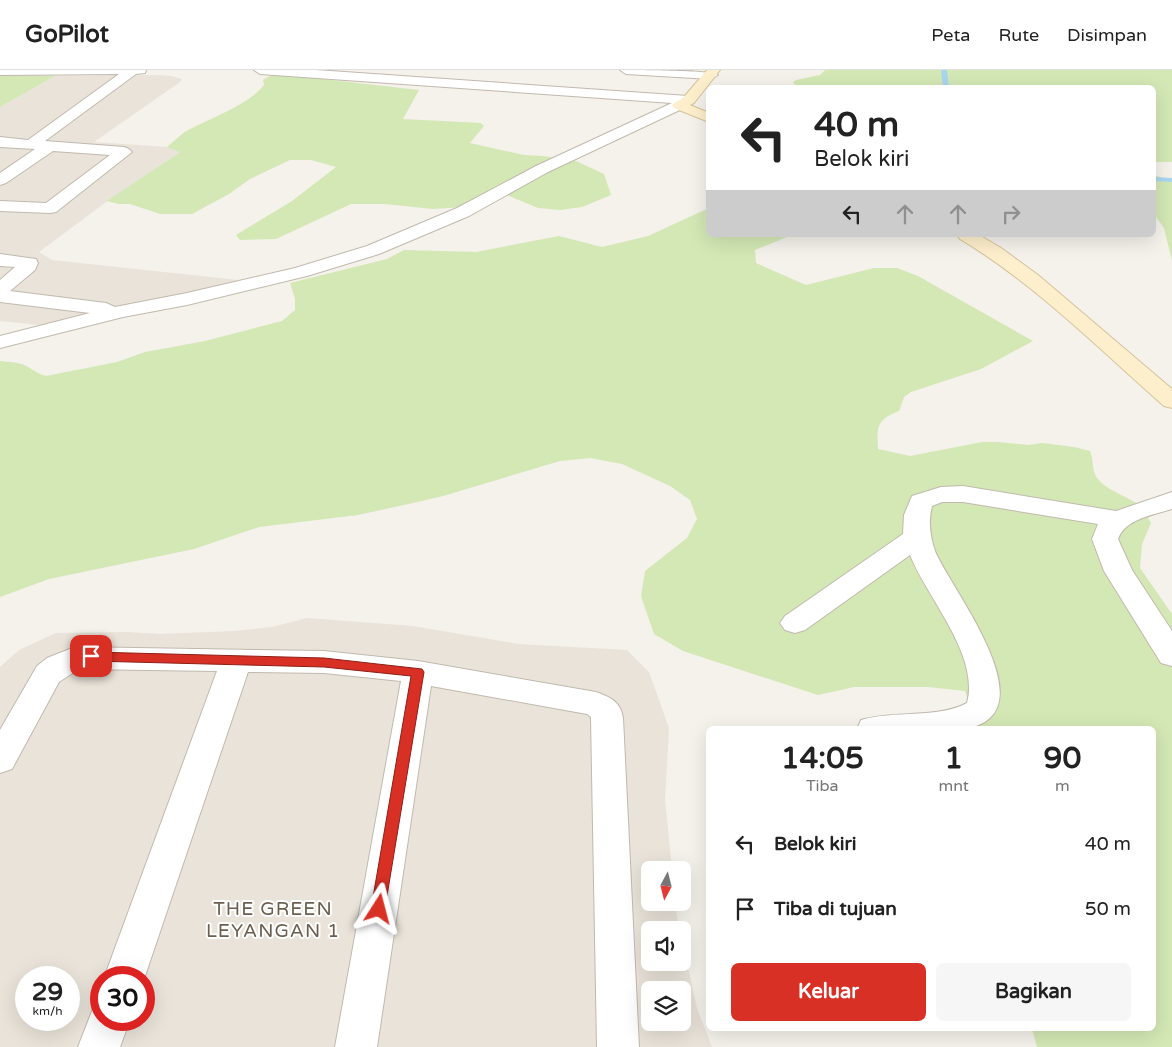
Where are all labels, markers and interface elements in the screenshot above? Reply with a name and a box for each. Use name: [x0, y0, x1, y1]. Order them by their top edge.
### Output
text: GoPilot: [25, 20, 109, 49]
text: Peta: [931, 24, 970, 46]
text: Rute: [998, 24, 1039, 46]
text: Disimpan: [1067, 24, 1147, 46]
text: 40 m: [814, 104, 899, 146]
icon: left: [731, 105, 796, 170]
text: Belok kiri: [814, 146, 910, 172]
icon: left: [838, 200, 866, 228]
icon: ahead: [891, 200, 919, 228]
icon: ahead: [944, 200, 972, 228]
icon: right: [997, 200, 1025, 228]
pin: [70, 635, 112, 677]
icon: arrive: [77, 642, 105, 670]
text: 14:05: [781, 740, 864, 777]
text: 1: [944, 740, 963, 777]
text: 90: [1044, 740, 1081, 777]
text: Tiba: [806, 776, 839, 796]
text: mnt: [939, 776, 969, 796]
text: m: [1055, 776, 1070, 796]
icon: left: [731, 830, 759, 858]
text: Belok kiri: [774, 833, 857, 855]
text: 40 m: [1085, 833, 1131, 855]
north arrow: [641, 861, 691, 911]
map controls: [641, 861, 691, 1031]
position arrow: [352, 882, 404, 934]
icon: arrive: [731, 895, 759, 923]
district label: THE GREEN LEYANGAN 1: [206, 898, 340, 942]
text: Tiba di tujuan: [774, 898, 897, 920]
text: 50 m: [1085, 898, 1131, 920]
button: sound: [641, 921, 691, 971]
button: Keluar: [731, 963, 926, 1021]
button: Bagikan: [936, 963, 1131, 1021]
speed limit sign: 30: [90, 966, 155, 1031]
text: 29: [32, 977, 63, 1007]
button: layers: [641, 981, 691, 1031]
text: km/h: [32, 1004, 63, 1018]

